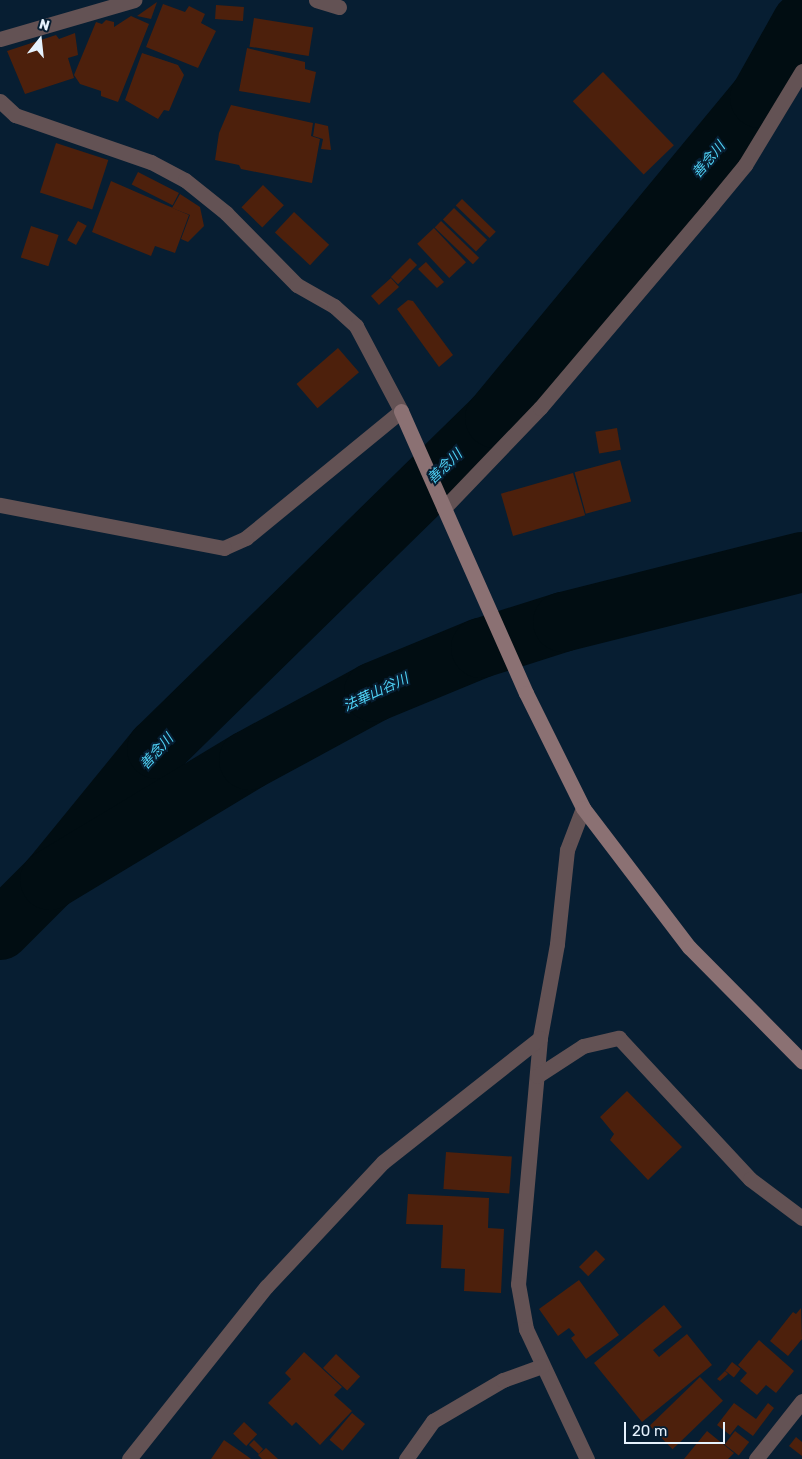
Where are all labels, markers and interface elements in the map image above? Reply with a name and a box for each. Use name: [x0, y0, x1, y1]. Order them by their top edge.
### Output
north arrow: [15, 15, 65, 65]
text: N: [37, 16, 51, 35]
water label: 善念川: [689, 139, 729, 181]
water label: 善念川: [424, 446, 466, 488]
water label: 法華山谷川: [341, 671, 411, 715]
water label: 善念川: [137, 731, 177, 773]
scale bar: [627, 1412, 728, 1444]
text: 20 m: [632, 1422, 667, 1440]

